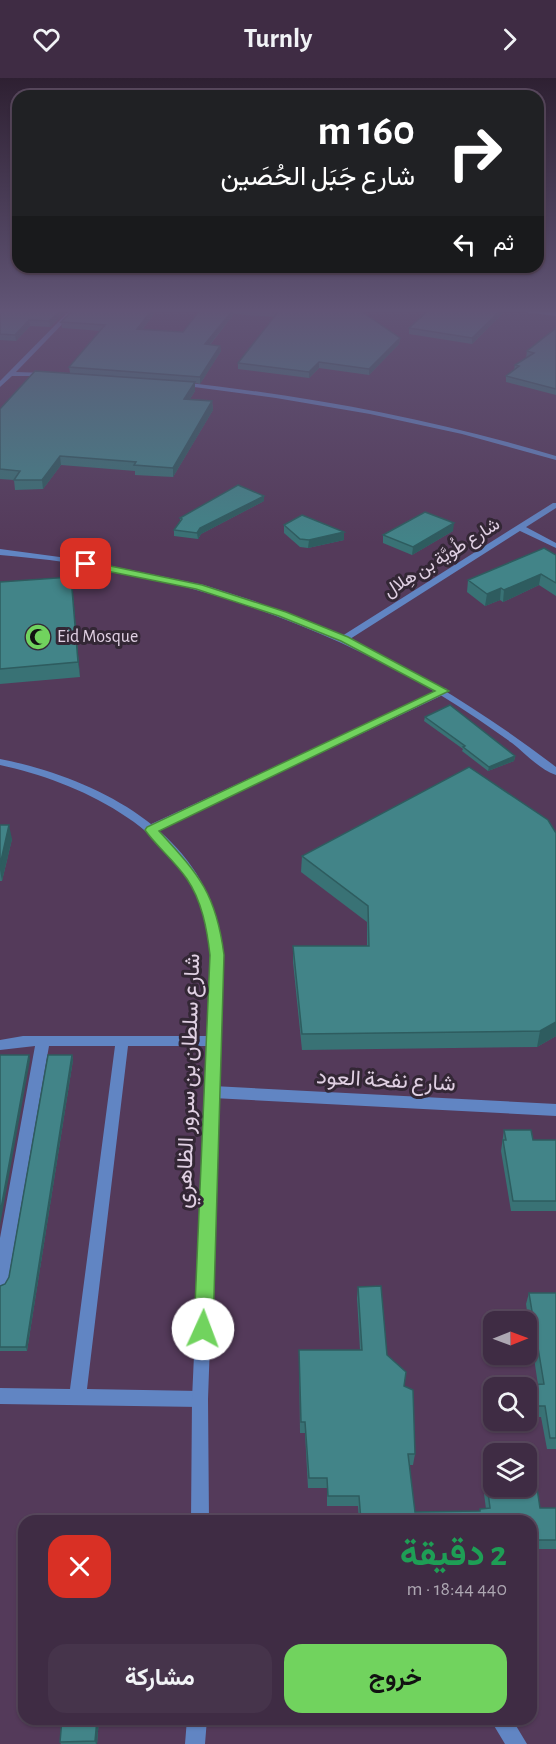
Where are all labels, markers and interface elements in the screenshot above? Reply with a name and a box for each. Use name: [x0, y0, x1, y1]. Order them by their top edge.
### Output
icon: heart: [30, 23, 63, 56]
icon: forward: [493, 23, 526, 56]
text: Turnly: [244, 25, 312, 52]
text: 160 m: [317, 110, 415, 152]
icon: right: [436, 114, 514, 192]
text: شارع جَبَل الحُصَين: [220, 163, 415, 190]
icon: left: [448, 228, 481, 261]
text: ثم: [493, 232, 514, 254]
street label: شارع طُويَّة بن هِلال: [379, 512, 504, 603]
pin: [60, 538, 111, 589]
icon: arrive: [69, 547, 102, 580]
mosque icon: Eid Mosque: [23, 622, 53, 652]
place label: Eid Mosque: [57, 628, 138, 646]
street label: شارع سلطان بن سرور الظاهري: [173, 953, 210, 1209]
street label: شارع نفحة العود: [316, 1065, 456, 1098]
position arrow: [171, 1297, 235, 1361]
north arrow: [483, 1311, 537, 1365]
map controls: [483, 1311, 537, 1497]
button: search: [483, 1377, 537, 1431]
button: layers: [483, 1443, 537, 1497]
button: close: [48, 1535, 111, 1598]
text: 2 دقيقة: [400, 1536, 507, 1572]
text: 440 m · 18:44: [407, 1579, 507, 1599]
button: مشاركة: [48, 1644, 272, 1713]
button: خروج: [284, 1644, 507, 1713]

